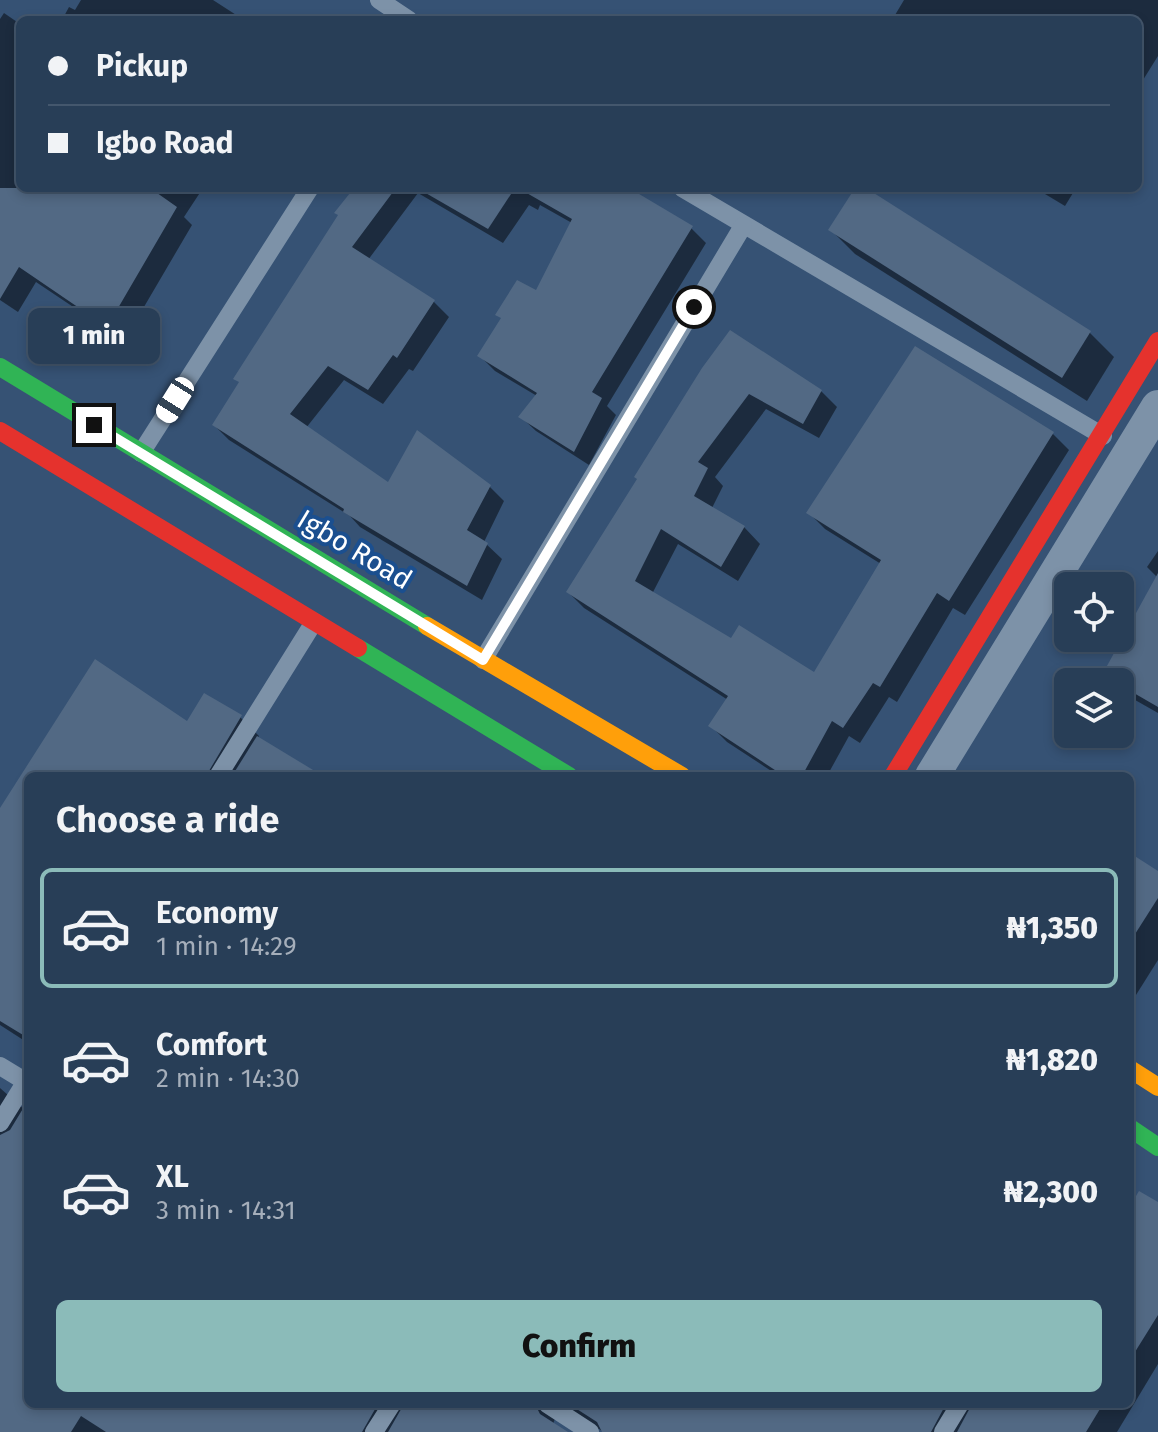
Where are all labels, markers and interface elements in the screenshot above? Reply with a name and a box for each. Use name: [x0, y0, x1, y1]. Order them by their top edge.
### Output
text: Pickup: [96, 48, 188, 84]
text: Igbo Road: [96, 125, 234, 161]
route start: [676, 289, 712, 325]
callout: 1 min: [28, 309, 160, 365]
text: 1 min: [63, 320, 125, 351]
car: [152, 373, 198, 427]
route end: [76, 407, 112, 443]
street label: Igbo Road: [291, 502, 418, 596]
map controls: [1054, 572, 1134, 748]
button: locate: [1054, 572, 1134, 652]
button: layers: [1054, 668, 1134, 748]
text: Choose a ride: [56, 798, 279, 842]
icon: car: [60, 892, 132, 964]
text: Economy: [156, 895, 278, 931]
text: ₦1,350: [1007, 910, 1098, 946]
text: 1 min · 14:29: [156, 931, 297, 962]
icon: car: [60, 1024, 132, 1096]
text: Comfort: [156, 1027, 267, 1063]
text: ₦1,820: [1006, 1042, 1098, 1078]
text: 2 min · 14:30: [156, 1063, 300, 1094]
icon: car: [60, 1156, 132, 1228]
text: XL: [156, 1159, 189, 1195]
text: ₦2,300: [1004, 1174, 1098, 1210]
text: 3 min · 14:31: [156, 1195, 296, 1226]
button: Confirm: [56, 1300, 1102, 1392]

